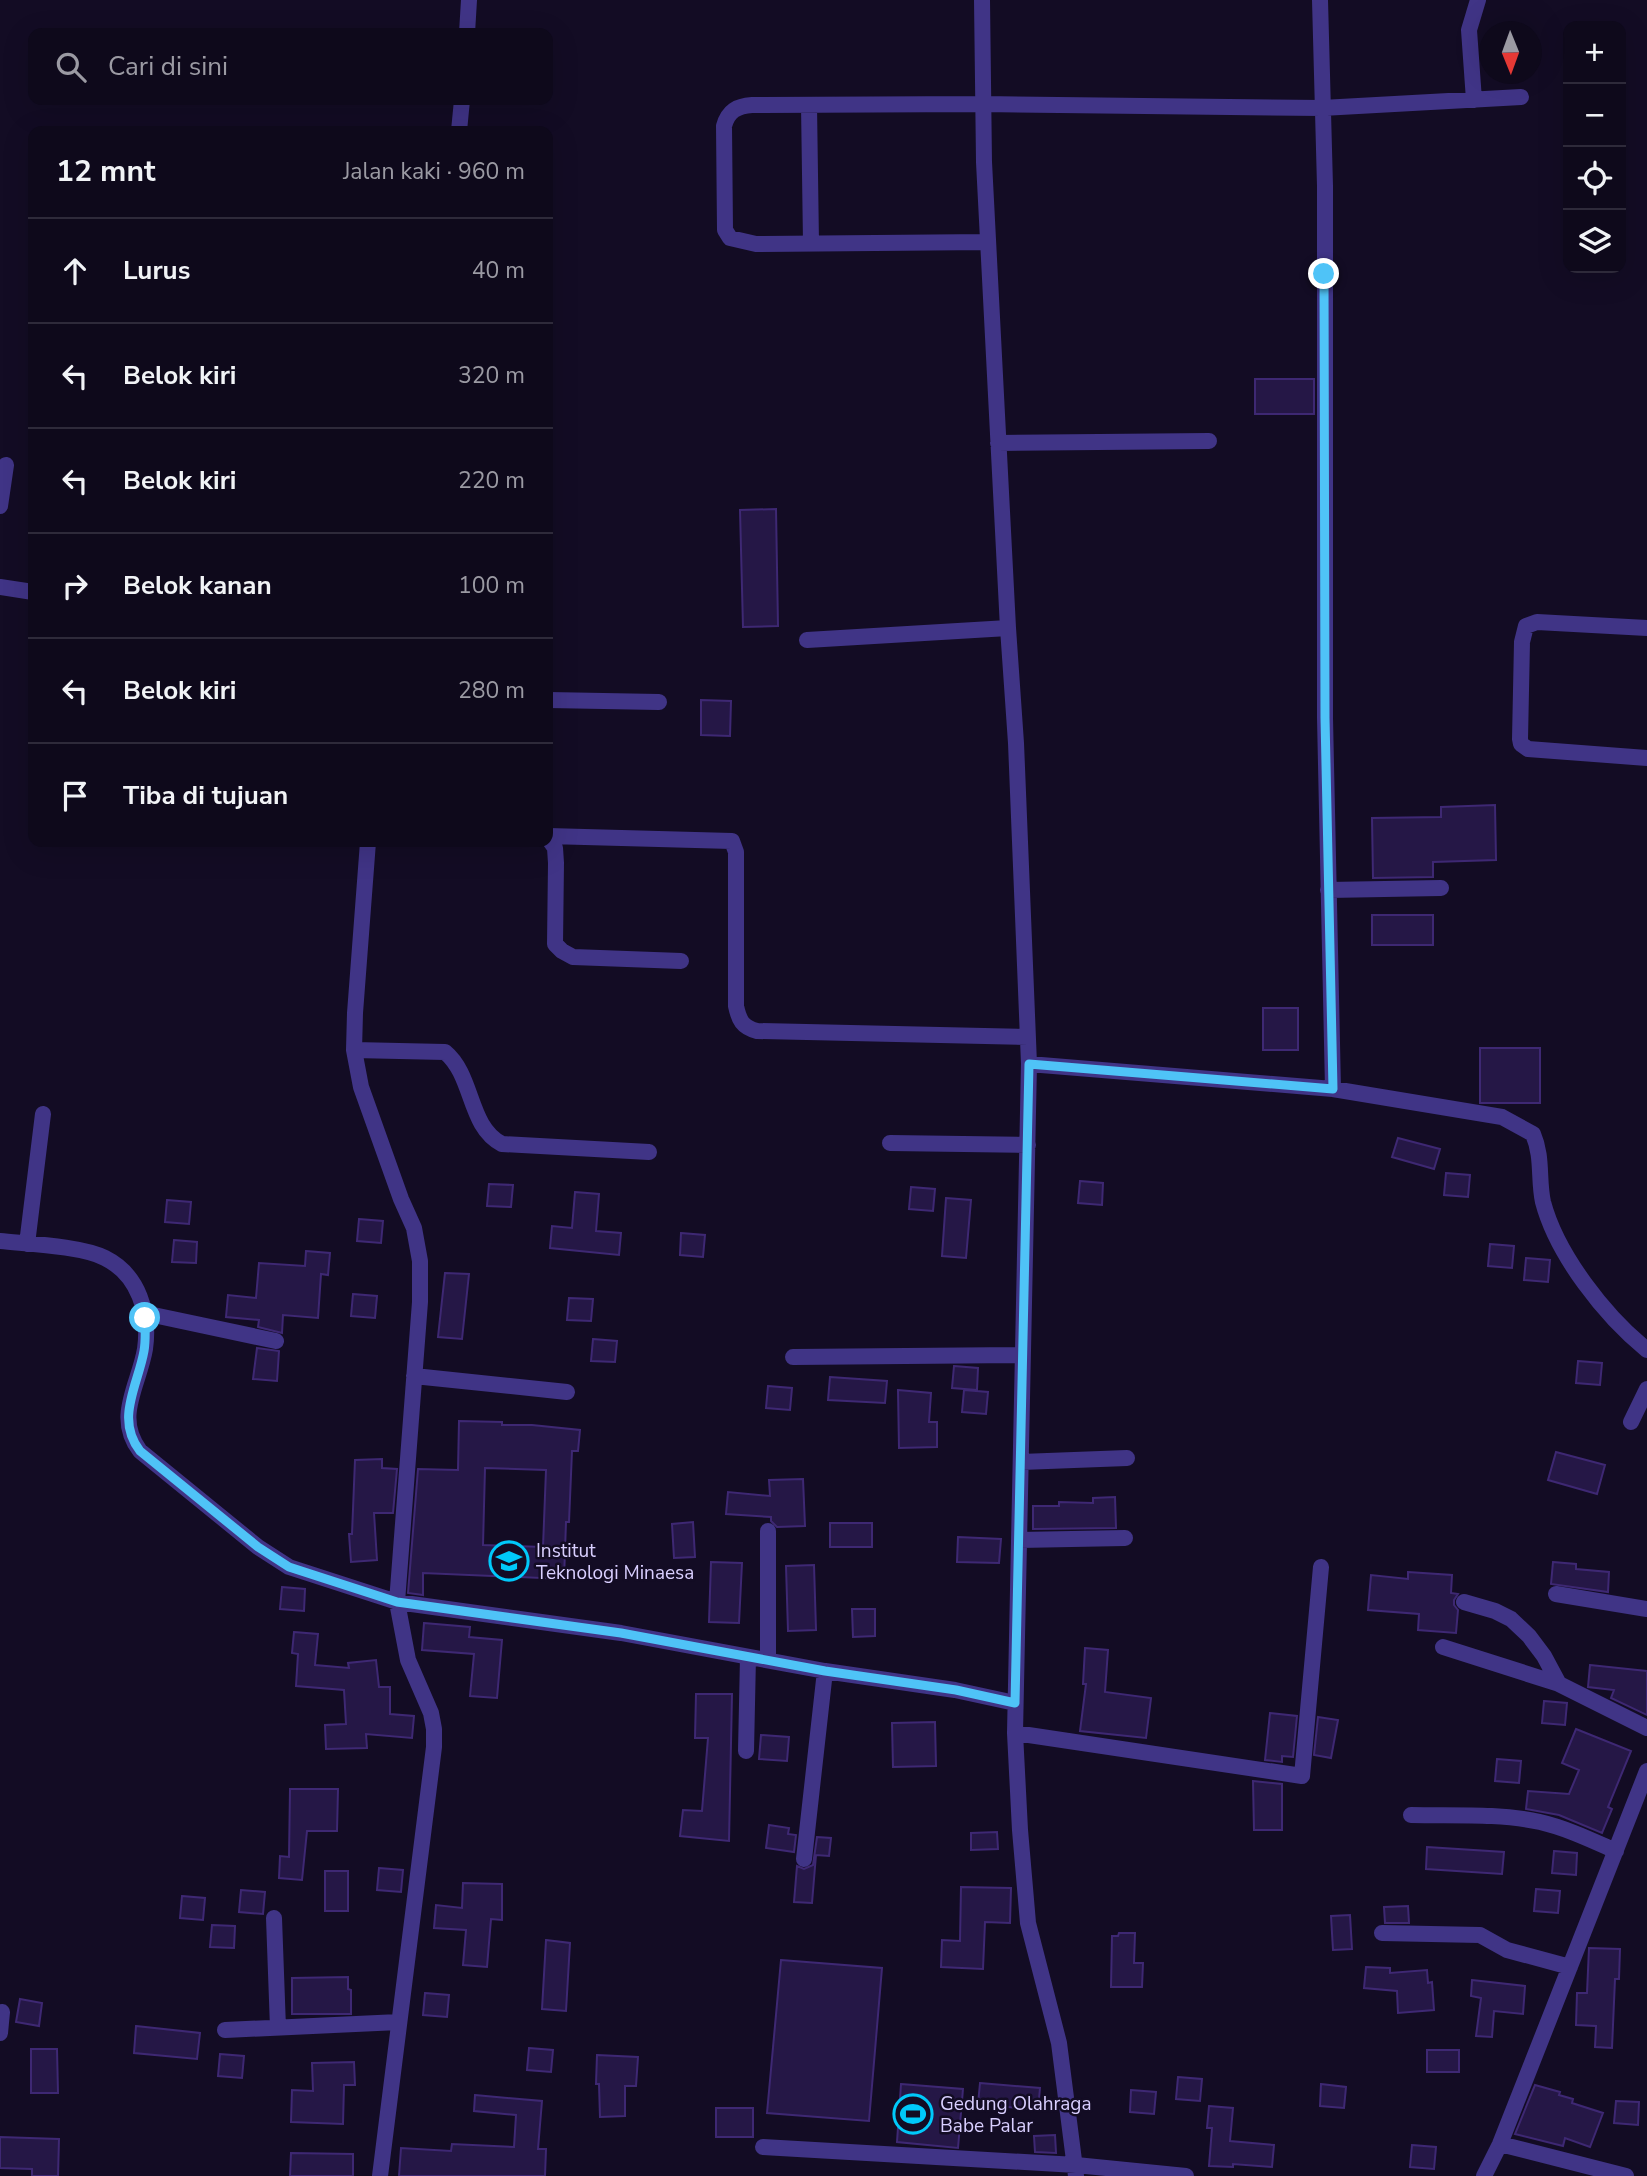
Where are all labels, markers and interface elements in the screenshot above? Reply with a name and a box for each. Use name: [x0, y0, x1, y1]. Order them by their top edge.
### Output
north arrow: [1479, 21, 1542, 84]
map controls: [1563, 21, 1626, 273]
button: +: [1563, 21, 1626, 84]
search box: [28, 28, 553, 105]
icon: search: [52, 48, 90, 86]
text: Cari di sini: [108, 49, 228, 84]
button: −: [1563, 84, 1626, 147]
button: locate: [1563, 147, 1626, 210]
text: 12 mnt: [56, 151, 155, 192]
text: Jalan kaki · 960 m: [343, 156, 525, 187]
button: layers: [1563, 210, 1626, 273]
icon: ahead: [56, 252, 94, 290]
text: Lurus: [123, 253, 190, 288]
text: 40 m: [472, 255, 525, 286]
route end: [1308, 258, 1339, 289]
icon: left: [56, 357, 94, 395]
text: Belok kiri: [123, 358, 236, 393]
text: 320 m: [458, 360, 525, 391]
icon: left: [56, 462, 94, 500]
text: Belok kiri: [123, 463, 236, 498]
text: 220 m: [458, 465, 525, 496]
icon: right: [56, 567, 94, 605]
text: Belok kanan: [123, 568, 272, 603]
text: 100 m: [458, 570, 525, 601]
icon: left: [56, 672, 94, 710]
text: Belok kiri: [123, 673, 236, 708]
text: 280 m: [458, 675, 525, 706]
icon: arrive: [56, 777, 94, 815]
text: Tiba di tujuan: [123, 778, 288, 813]
route start: [129, 1302, 160, 1333]
place label: Institut Teknologi Minaesa: [536, 1538, 694, 1586]
school or university icon: Institut Teknologi Minaesa: [488, 1540, 530, 1582]
place label: Gedung Olahraga Babe Palar: [940, 2091, 1092, 2139]
sports icon: Gedung Olahraga Babe Palar: [892, 2093, 934, 2135]

